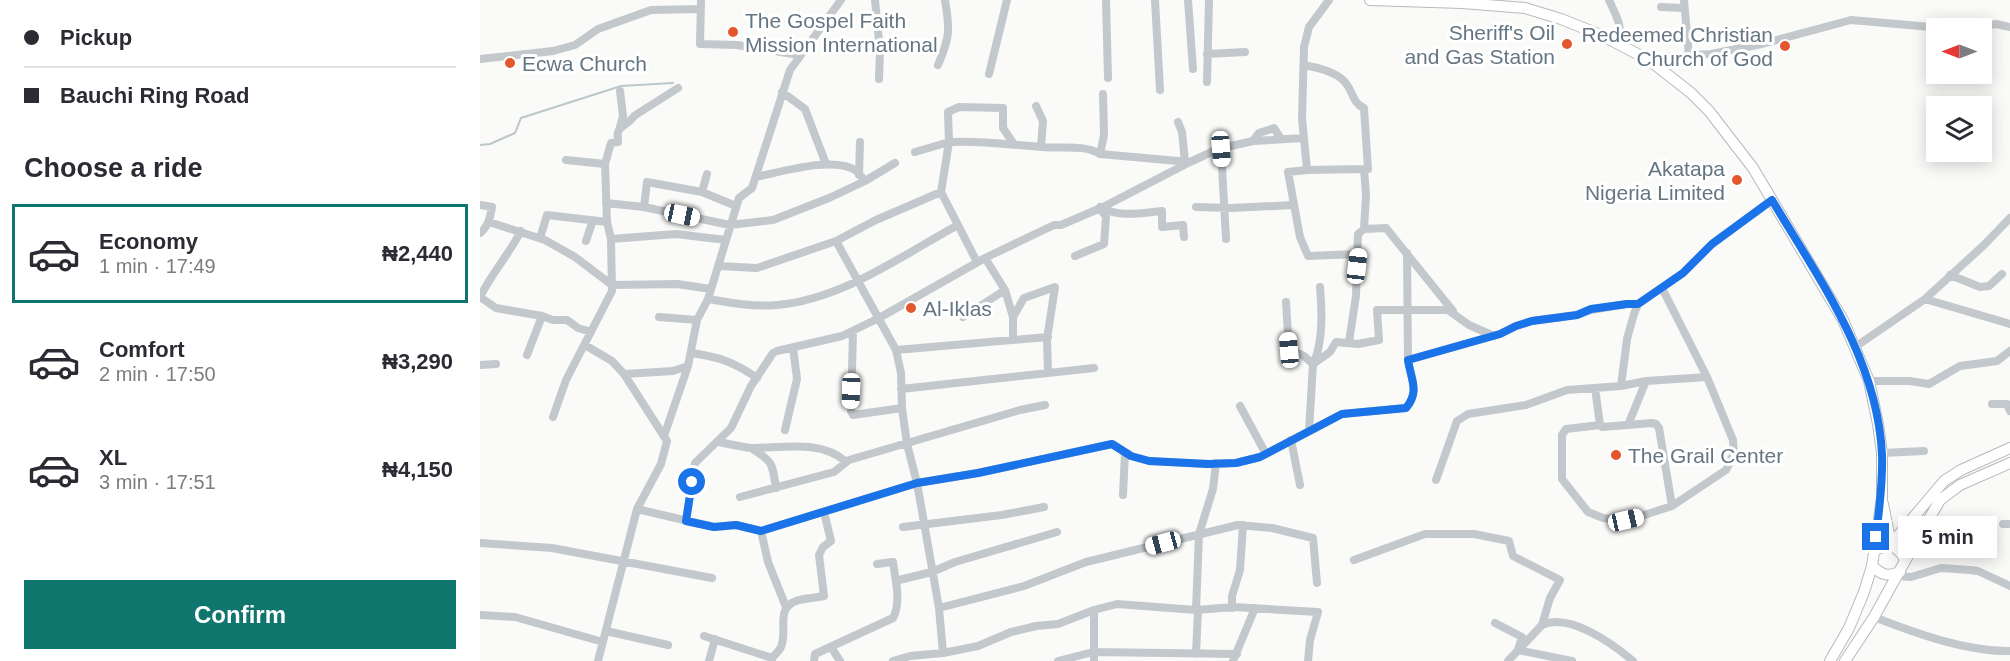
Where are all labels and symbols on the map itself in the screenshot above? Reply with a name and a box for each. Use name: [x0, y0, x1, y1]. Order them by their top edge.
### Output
place label: The Gospel Faith Mission International: [745, 9, 938, 56]
north arrow: [1926, 18, 1992, 84]
place label: Sheriff's Oil and Gas Station: [1404, 21, 1555, 68]
place label: Redeemed Christian Church of God: [1582, 23, 1773, 70]
marker: The Gospel Faith Mission International: [726, 25, 740, 39]
marker: Sheriff's Oil and Gas Station: [1560, 37, 1574, 51]
marker: Redeemed Christian Church of God: [1778, 39, 1792, 53]
place label: Ecwa Church: [522, 52, 647, 75]
marker: Ecwa Church: [503, 56, 517, 70]
car: [1211, 130, 1231, 168]
place label: Akatapa Nigeria Limited: [1585, 157, 1725, 204]
marker: Akatapa Nigeria Limited: [1730, 173, 1744, 187]
car: [663, 202, 701, 228]
car: [1346, 247, 1368, 285]
place label: Al-Iklas: [923, 297, 992, 320]
marker: Al-Iklas: [904, 301, 918, 315]
car: [1278, 331, 1300, 369]
car: [841, 373, 861, 409]
place label: The Grail Center: [1628, 444, 1783, 467]
marker: The Grail Center: [1609, 448, 1623, 462]
route start: [678, 468, 705, 495]
car: [1606, 507, 1646, 533]
callout: 5 min: [1897, 516, 1996, 558]
route end: [1862, 523, 1889, 550]
car: [1143, 530, 1183, 556]

